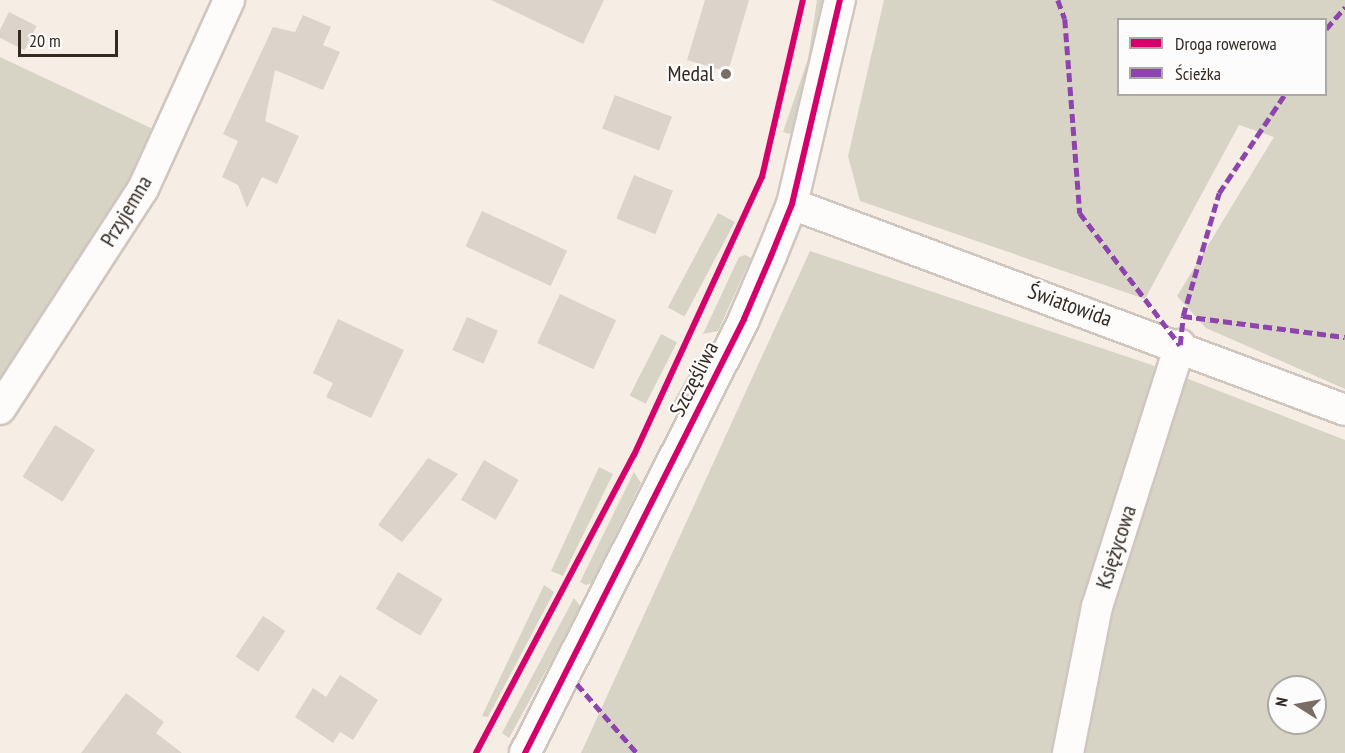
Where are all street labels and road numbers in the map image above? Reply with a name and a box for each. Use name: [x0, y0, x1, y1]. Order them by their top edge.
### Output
street label: Przyjemna: [95, 171, 157, 251]
street label: Światowida: [1025, 278, 1115, 332]
street label: Szczęśliwa: [664, 337, 724, 421]
street label: Księżycowa: [1090, 502, 1142, 592]

